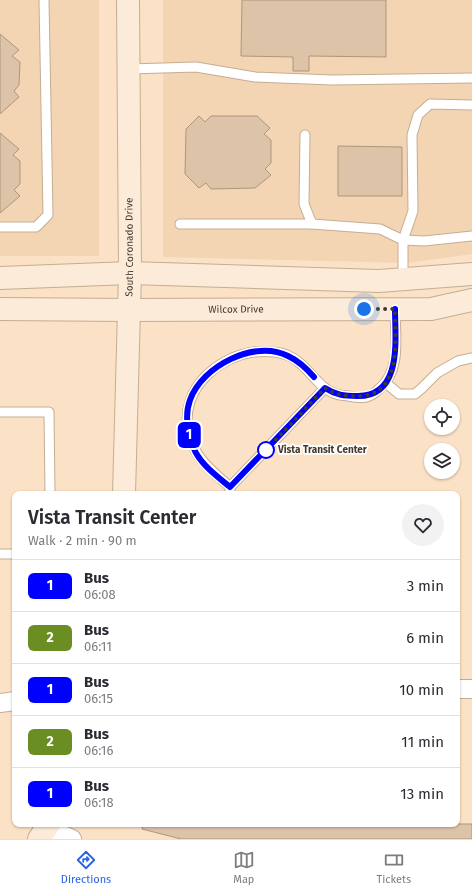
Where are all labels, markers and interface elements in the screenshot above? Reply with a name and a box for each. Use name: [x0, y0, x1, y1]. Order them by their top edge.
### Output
street label: South Coronado Drive: [123, 197, 136, 297]
your location: [354, 299, 374, 319]
street label: Wilcox Drive: [208, 304, 264, 316]
map controls: [424, 399, 460, 479]
button: locate: [424, 399, 460, 435]
line badge: 1: [176, 422, 202, 448]
text: 1: [186, 426, 192, 443]
marker: Vista Transit Center: [257, 441, 275, 459]
button: layers: [424, 443, 460, 479]
place label: Vista Transit Center: [277, 444, 368, 456]
button: heart: [402, 504, 444, 546]
text: Vista Transit Center: [28, 506, 196, 529]
text: Walk · 2 min · 90 m: [28, 533, 137, 548]
text: Bus: [84, 569, 109, 587]
text: 1: [47, 577, 53, 594]
text: 3 min: [407, 577, 444, 595]
text: 06:08: [84, 587, 116, 602]
text: Bus: [84, 621, 109, 639]
text: 2: [46, 629, 54, 646]
text: 6 min: [406, 629, 444, 647]
text: 06:11: [84, 639, 112, 654]
text: Bus: [84, 673, 109, 691]
text: 1: [47, 681, 53, 698]
text: 10 min: [399, 681, 444, 699]
text: 06:15: [84, 691, 113, 706]
text: Bus: [84, 725, 109, 743]
text: 2: [46, 733, 54, 750]
text: 11 min: [401, 733, 444, 751]
text: 06:16: [84, 743, 113, 758]
text: Bus: [84, 777, 109, 795]
text: 1: [47, 785, 53, 802]
text: 13 min: [400, 785, 444, 803]
text: 06:18: [84, 795, 114, 810]
tab: Directions: [61, 849, 111, 886]
tab: Map: [233, 849, 255, 886]
tab: Tickets: [377, 849, 411, 886]

